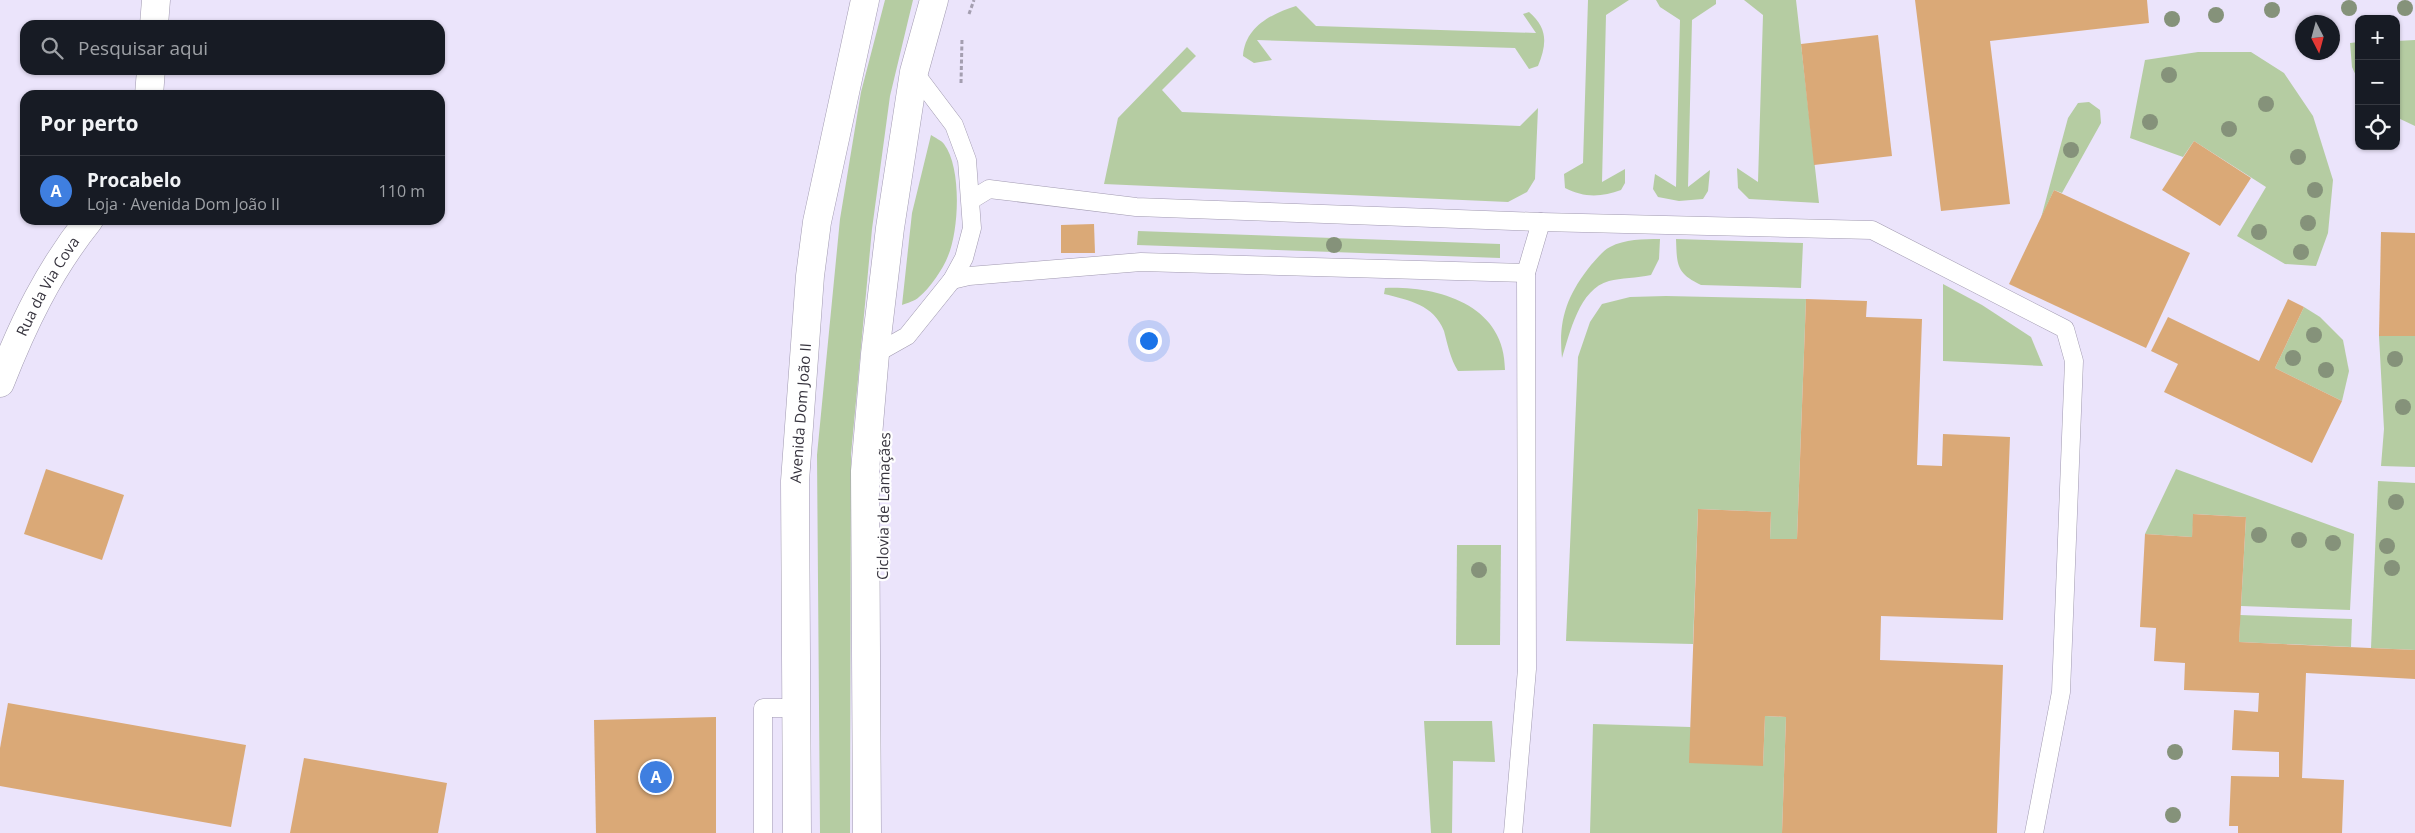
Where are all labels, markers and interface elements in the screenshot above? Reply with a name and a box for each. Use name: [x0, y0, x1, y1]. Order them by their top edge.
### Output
north arrow: [2295, 15, 2340, 60]
map controls: [2355, 15, 2400, 150]
button: +: [2355, 15, 2400, 60]
search box: [20, 20, 445, 75]
icon: search: [38, 34, 66, 62]
text: Pesquisar aqui: [78, 35, 208, 61]
button: −: [2355, 60, 2400, 105]
button: locate: [2355, 105, 2400, 150]
text: Por perto: [40, 109, 139, 137]
text: Procabelo: [87, 167, 181, 193]
text: A: [50, 180, 62, 202]
text: 110 m: [379, 180, 425, 202]
text: Loja · Avenida Dom João II: [87, 193, 280, 215]
street label: Rua da Via Cova: [11, 232, 83, 339]
your location: [1136, 328, 1162, 354]
street label: Avenida Dom João II: [785, 342, 815, 484]
street label: Ciclovia de Lamaçães: [872, 432, 894, 580]
pin: A: [640, 758, 672, 796]

